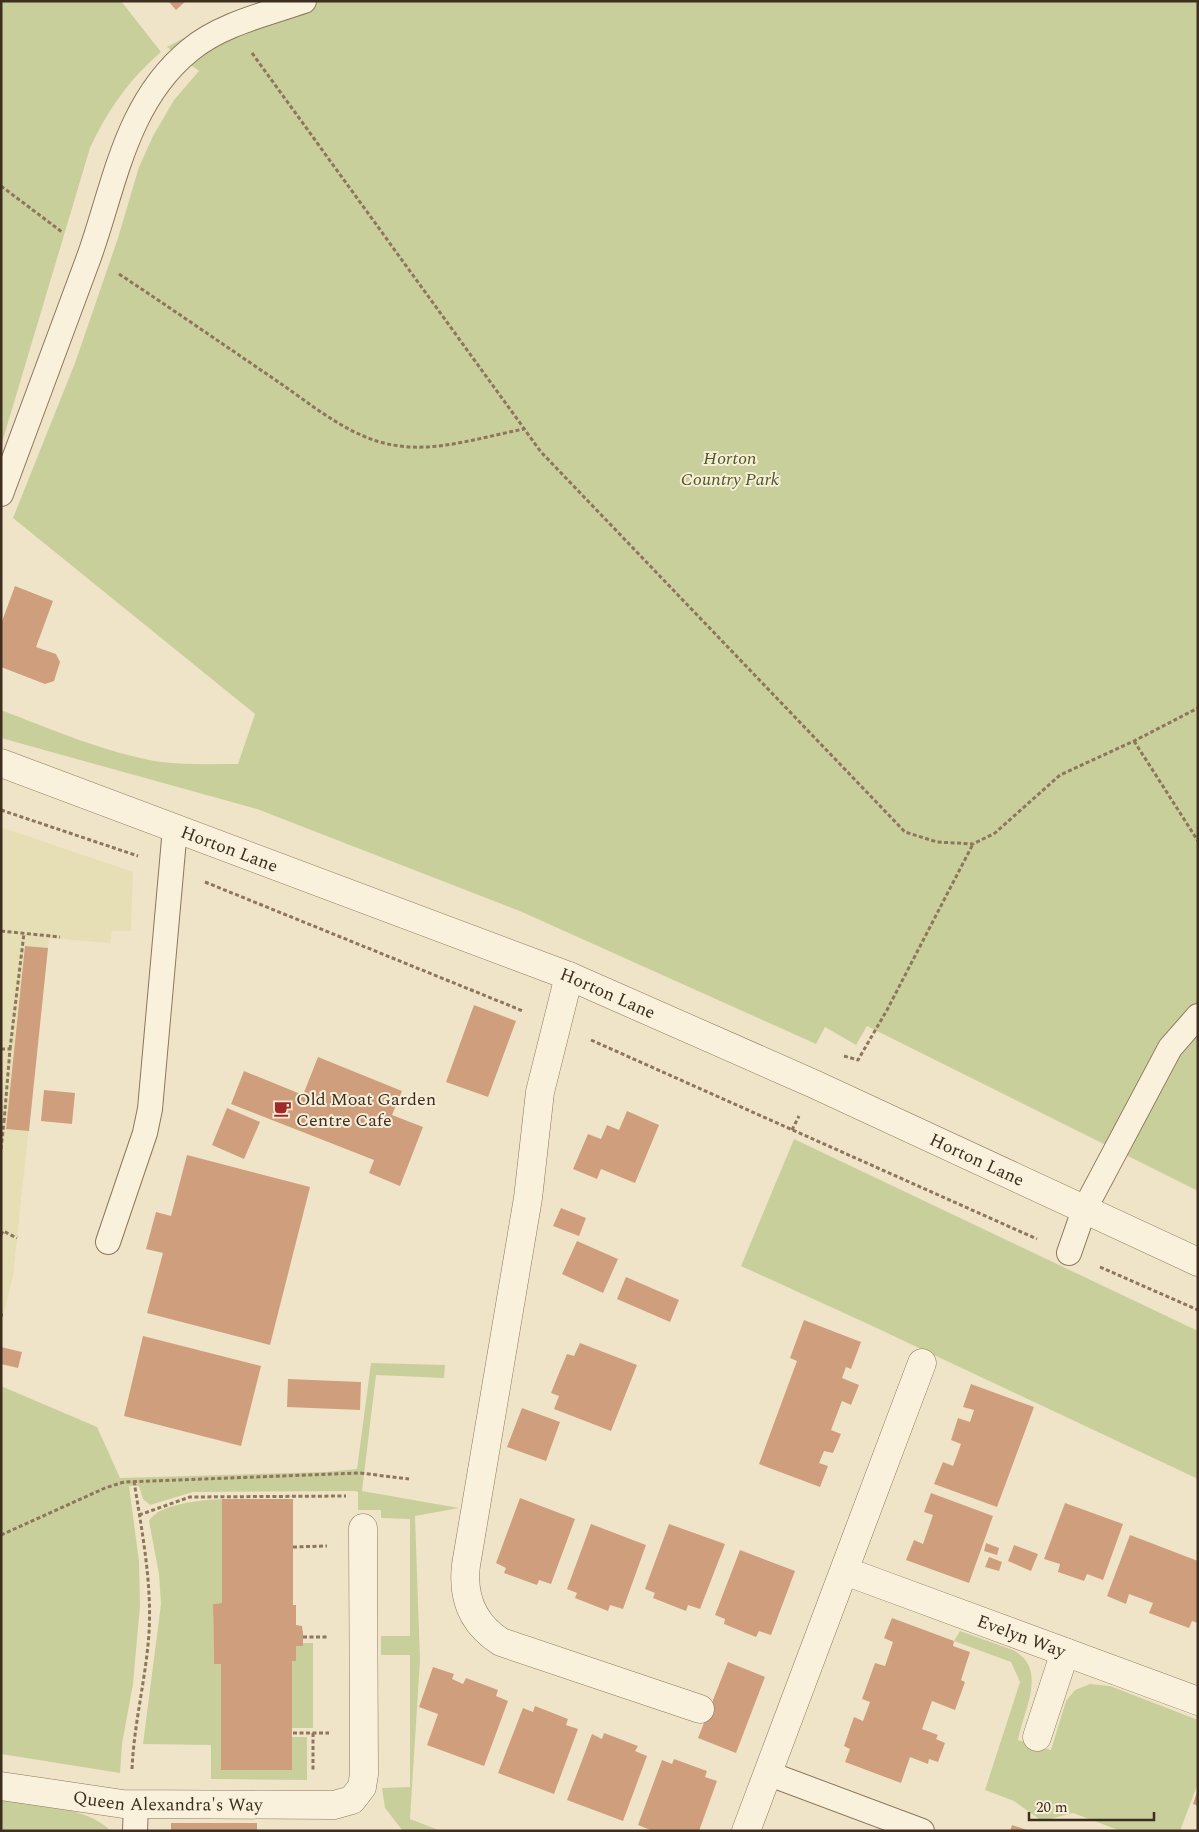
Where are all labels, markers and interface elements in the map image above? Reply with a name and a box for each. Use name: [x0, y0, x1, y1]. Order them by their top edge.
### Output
park label: Horton Country Park: [681, 445, 780, 493]
street label: Horton Lane: [177, 819, 282, 880]
street label: Horton Lane: [556, 961, 660, 1026]
place label: Old Moat Garden Centre Cafe: [296, 1086, 436, 1134]
cafe icon: Old Moat Garden Centre Cafe: [272, 1099, 292, 1119]
street label: Horton Lane: [925, 1126, 1029, 1194]
street label: Evelyn Way: [973, 1608, 1071, 1666]
street label: Queen Alexandra's Way: [71, 1784, 264, 1819]
scale bar: [1029, 1790, 1154, 1822]
text: 20 m: [1036, 1796, 1068, 1819]

